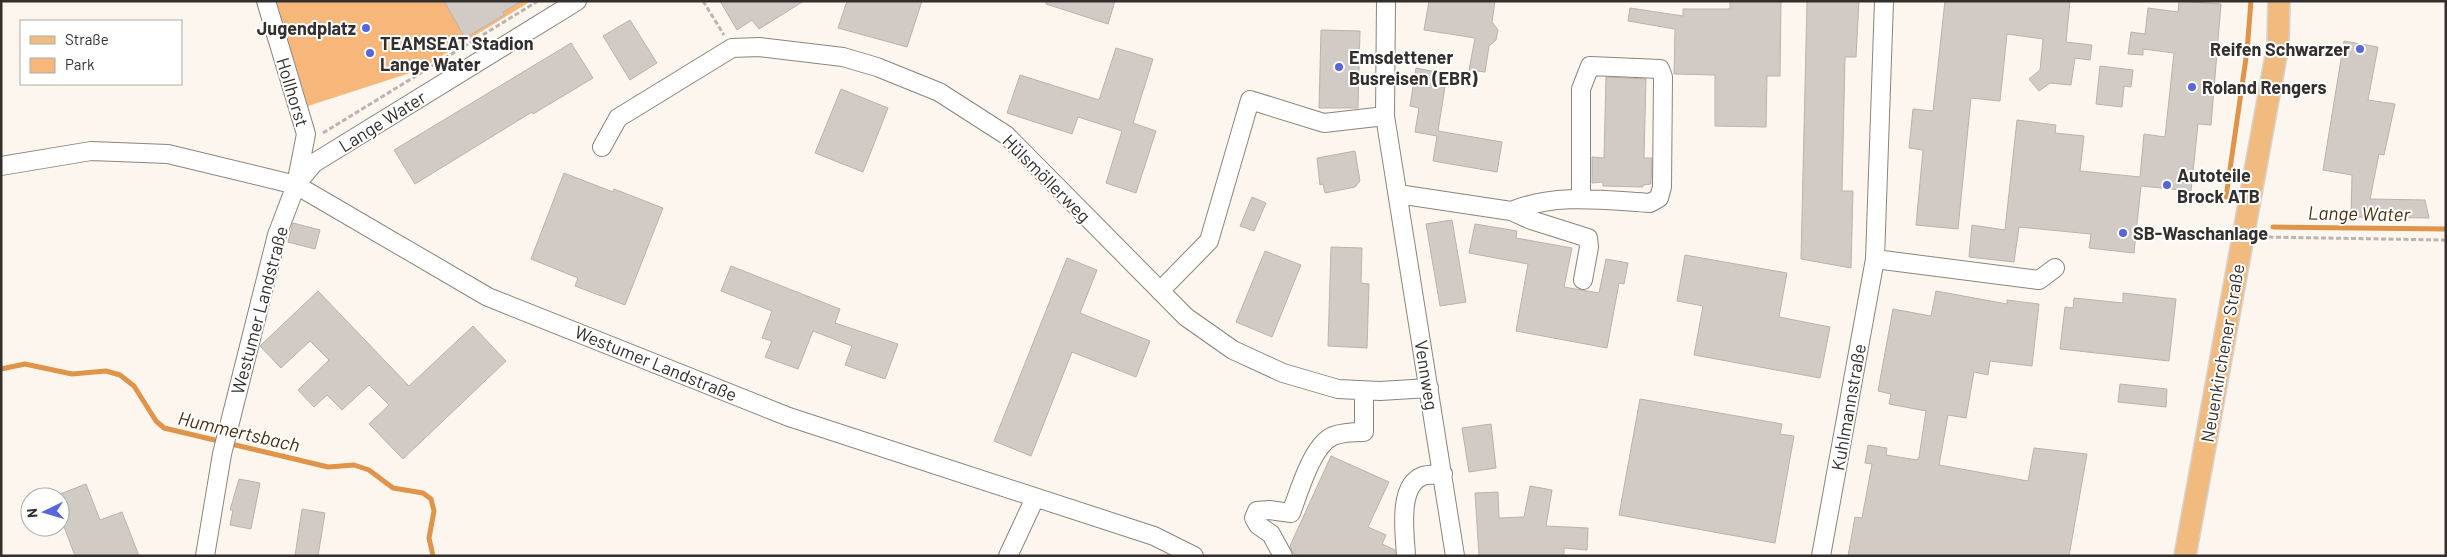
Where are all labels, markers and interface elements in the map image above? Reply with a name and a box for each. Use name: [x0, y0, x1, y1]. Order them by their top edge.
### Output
place label: Jugendplatz: [257, 17, 356, 39]
legend: [20, 20, 182, 85]
marker: Jugendplatz: [360, 22, 372, 34]
text: Straße: [65, 30, 109, 48]
place label: TEAMSEAT Stadion Lange Water: [380, 32, 534, 75]
place label: Reifen Schwarzer: [2210, 38, 2350, 60]
marker: Reifen Schwarzer: [2354, 43, 2366, 55]
place label: Emsdettener Busreisen (EBR): [1349, 46, 1478, 89]
marker: TEAMSEAT Stadion Lange Water: [364, 47, 376, 59]
text: Park: [65, 55, 95, 73]
street label: Hollhorst: [272, 55, 314, 129]
marker: Emsdettener Busreisen (EBR): [1333, 61, 1345, 73]
place label: Roland Rengers: [2202, 76, 2327, 98]
marker: Roland Rengers: [2186, 81, 2198, 93]
street label: Lange Water: [334, 85, 430, 156]
street label: Hülsmöllerweg: [998, 129, 1096, 227]
place label: Autoteile Brock ATB: [2177, 164, 2260, 207]
marker: Autoteile Brock ATB: [2161, 179, 2173, 191]
water label: Lange Water: [2308, 201, 2412, 225]
place label: SB-Waschanlage: [2133, 222, 2268, 244]
street label: Westumer Landstraße: [226, 224, 292, 396]
marker: SB-Waschanlage: [2117, 227, 2129, 239]
street label: Neuenkirchener Straße: [2195, 262, 2249, 444]
street label: Westumer Landstraße: [572, 320, 740, 406]
street label: Vennweg: [1411, 338, 1443, 412]
street label: Kuhlmannstraße: [1826, 342, 1870, 472]
water label: Hummertsbach: [176, 406, 302, 456]
north arrow: [20, 487, 70, 537]
text: N: [23, 508, 40, 519]

